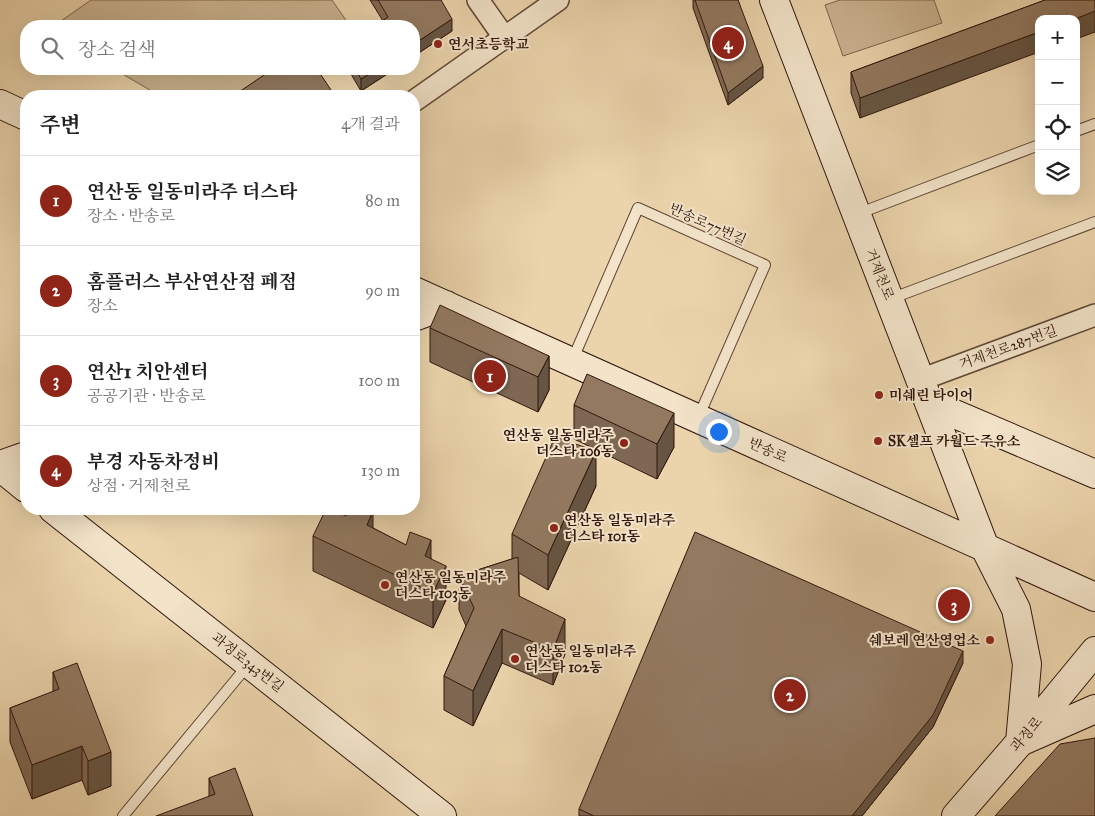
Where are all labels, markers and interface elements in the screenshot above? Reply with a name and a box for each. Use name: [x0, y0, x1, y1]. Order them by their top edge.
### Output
map controls: [1035, 15, 1080, 195]
button: +: [1035, 15, 1080, 60]
search box: [20, 20, 420, 75]
pin: 4: [712, 24, 744, 62]
icon: search: [38, 34, 66, 62]
place label: 연서초등학교: [448, 36, 530, 53]
text: 장소 검색: [78, 38, 156, 61]
marker: 연서초등학교: [432, 38, 444, 50]
button: −: [1035, 60, 1080, 105]
button: locate: [1035, 105, 1080, 150]
text: 주변: [40, 112, 81, 138]
text: 4개 결과: [341, 114, 400, 133]
button: layers: [1035, 150, 1080, 195]
text: 연산동 일동미라주 더스타: [87, 180, 297, 203]
text: 1: [53, 191, 59, 210]
text: 80 m: [365, 191, 400, 210]
street label: 반송로77번길: [667, 200, 749, 249]
text: 장소 · 반송로: [87, 206, 175, 225]
street label: 거제천로: [862, 246, 898, 303]
text: 홈플러스 부산연산점 페점: [87, 270, 297, 293]
text: 2: [52, 281, 60, 300]
text: 90 m: [365, 281, 400, 300]
text: 장소: [87, 296, 118, 315]
street label: 거제천로287번길: [957, 322, 1059, 373]
pin: 1: [474, 357, 506, 395]
text: 연산1 치안센터: [87, 360, 209, 383]
text: 3: [53, 371, 59, 390]
text: 100 m: [358, 371, 400, 390]
text: 공공기관 · 반송로: [87, 386, 206, 405]
place label: 미쉐린 타이어: [889, 387, 973, 404]
marker: 미쉐린 타이어: [873, 389, 885, 401]
your location: [706, 419, 732, 445]
place label: 연산동 일동미라주 더스타 106동: [503, 427, 614, 460]
place label: SK셀프 카월드 주유소: [888, 433, 1021, 450]
street label: 반송로: [746, 434, 790, 467]
marker: SK셀프 카월드 주유소: [872, 435, 884, 447]
marker: 연산동 일동미라주 더스타 106동: [618, 437, 630, 449]
text: 부경 자동차정비: [87, 450, 220, 473]
text: 4: [52, 461, 60, 480]
text: 130 m: [361, 461, 400, 480]
text: 상점 · 거제천로: [87, 476, 190, 495]
place label: 연산동 일동미라주 더스타 101동: [564, 512, 676, 545]
marker: 연산동 일동미라주 더스타 101동: [548, 522, 560, 534]
place label: 연산동 일동미라주 더스타 103동: [395, 569, 507, 603]
marker: 연산동 일동미라주 더스타 103동: [379, 579, 391, 591]
pin: 3: [938, 586, 970, 624]
street label: 과정로343번길: [208, 629, 287, 696]
place label: 쉐보레 연산영업소: [869, 632, 980, 649]
marker: 쉐보레 연산영업소: [984, 634, 996, 646]
place label: 연산동 일동미라주 더스타 102동: [525, 643, 637, 676]
marker: 연산동 일동미라주 더스타 102동: [509, 653, 521, 665]
pin: 2: [774, 676, 806, 714]
street label: 과정로: [1007, 713, 1046, 755]

